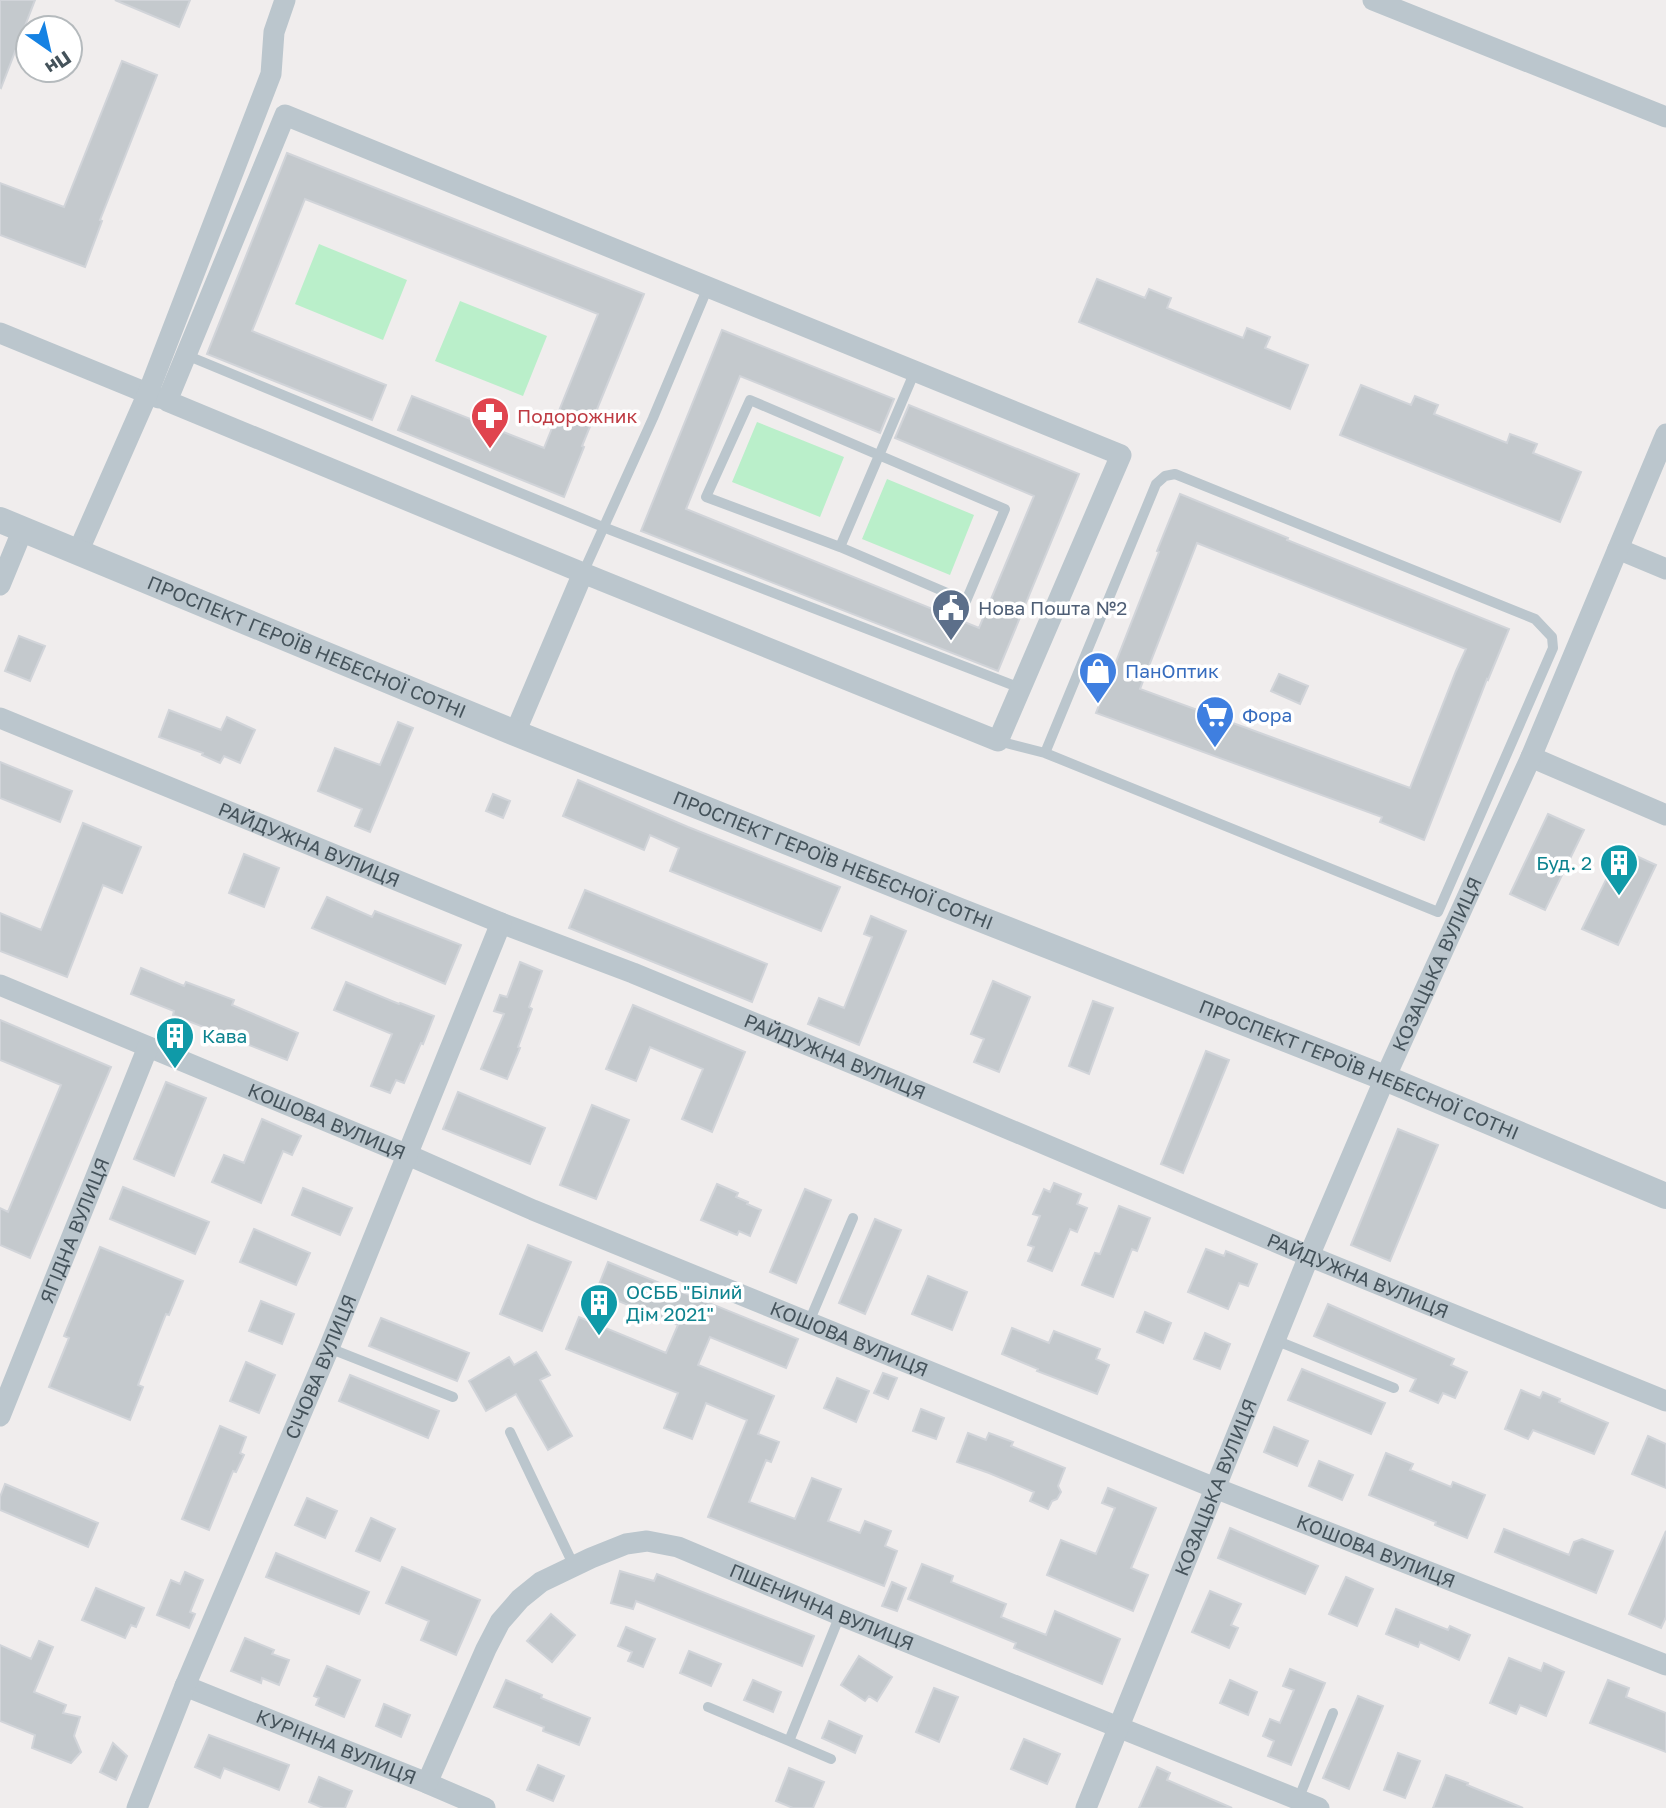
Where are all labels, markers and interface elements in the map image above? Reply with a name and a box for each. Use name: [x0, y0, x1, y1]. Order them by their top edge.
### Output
north arrow: [14, 14, 84, 84]
text: Пн: [42, 47, 76, 80]
pharmacy icon: Подорожник: [469, 395, 511, 450]
place label: Подорожник: [517, 404, 637, 427]
street label: ПРОСПЕКТ ГЕРОЇВ НЕБЕСНОЇ СОТНІ: [144, 570, 470, 723]
public building icon: Нова Пошта №2: [930, 587, 972, 642]
place label: Нова Пошта №2: [978, 596, 1127, 619]
shop icon: ПанОптик: [1077, 650, 1119, 705]
place label: ПанОптик: [1125, 659, 1219, 682]
supermarket icon: Фора: [1194, 694, 1236, 749]
place label: Фора: [1242, 703, 1292, 726]
street label: ПРОСПЕКТ ГЕРОЇВ НЕБЕСНОЇ СОТНІ: [670, 785, 997, 934]
street label: РАЙДУЖНА ВУЛИЦЯ: [215, 797, 404, 891]
building icon: Буд. 2: [1598, 842, 1640, 897]
place label: Буд. 2: [1536, 851, 1592, 874]
street label: КОЗАЦЬКА ВУЛИЦЯ: [1387, 873, 1486, 1055]
street label: ПРОСПЕКТ ГЕРОЇВ НЕБЕСНОЇ СОТНІ: [1196, 994, 1523, 1144]
street label: РАЙДУЖНА ВУЛИЦЯ: [741, 1008, 929, 1104]
building icon: Кава: [154, 1015, 196, 1070]
place label: Кава: [202, 1024, 247, 1047]
street label: КОШОВА ВУЛИЦЯ: [245, 1078, 409, 1164]
street label: ЯГІДНА ВУЛИЦЯ: [34, 1154, 113, 1306]
street label: РАЙДУЖНА ВУЛИЦЯ: [1264, 1228, 1452, 1323]
place label: ОСББ "Білий Дім 2021": [626, 1280, 742, 1325]
building icon: ОСББ "Білий Дім 2021": [578, 1282, 620, 1337]
street label: СІЧОВА ВУЛИЦЯ: [280, 1291, 361, 1442]
street label: КОШОВА ВУЛИЦЯ: [767, 1296, 932, 1381]
street label: КОЗАЦЬКА ВУЛИЦЯ: [1169, 1395, 1261, 1579]
street label: КОШОВА ВУЛИЦЯ: [1293, 1509, 1459, 1592]
street label: ПШЕНИЧНА ВУЛИЦЯ: [726, 1558, 917, 1655]
street label: КУРІННА ВУЛИЦЯ: [253, 1704, 420, 1789]

